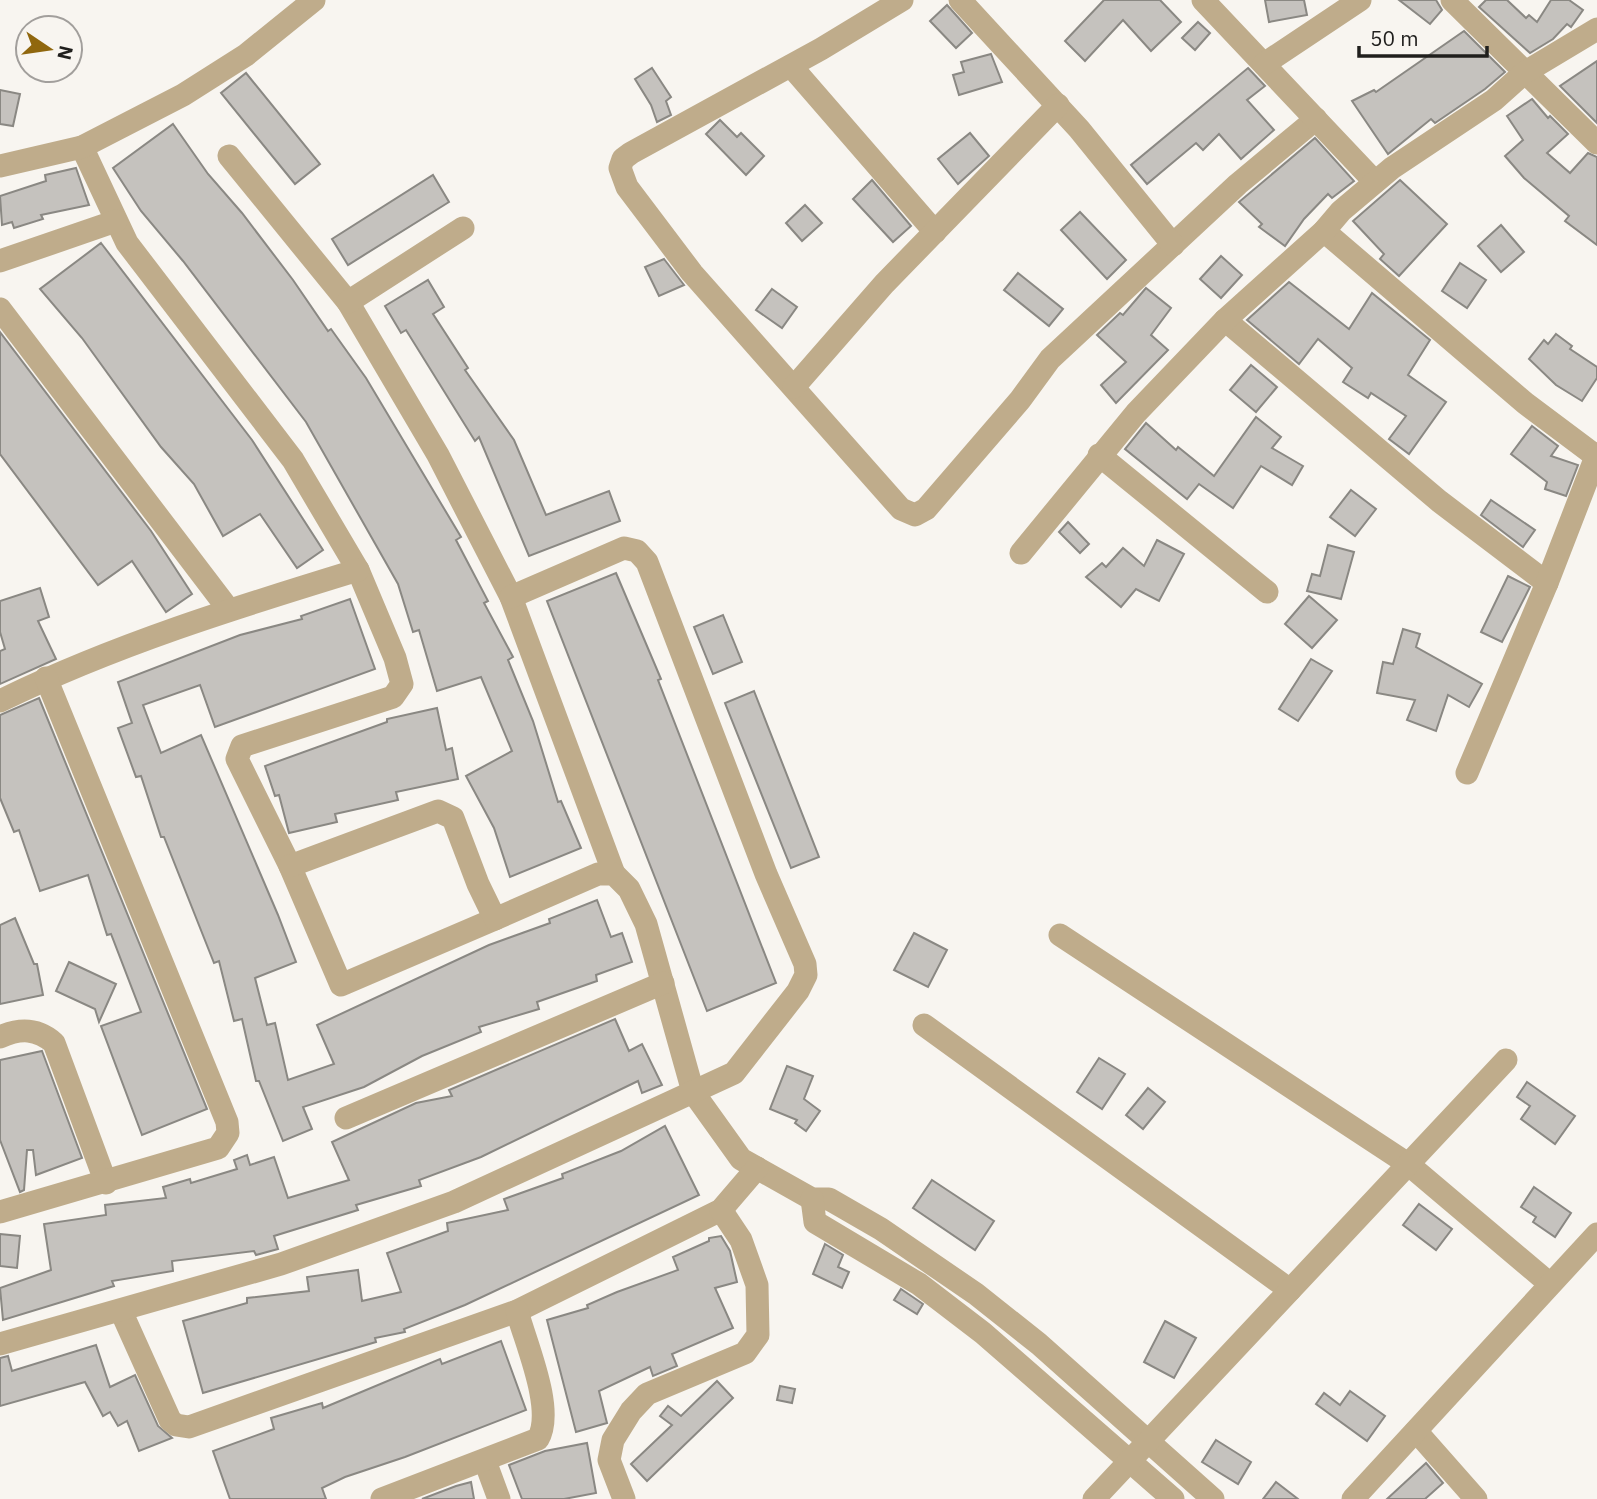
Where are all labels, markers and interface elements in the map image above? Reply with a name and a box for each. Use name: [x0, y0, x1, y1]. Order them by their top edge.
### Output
north arrow: [14, 14, 84, 84]
scale bar: [1359, 14, 1487, 58]
text: 50 m: [1370, 24, 1419, 52]
text: N: [52, 43, 79, 62]

